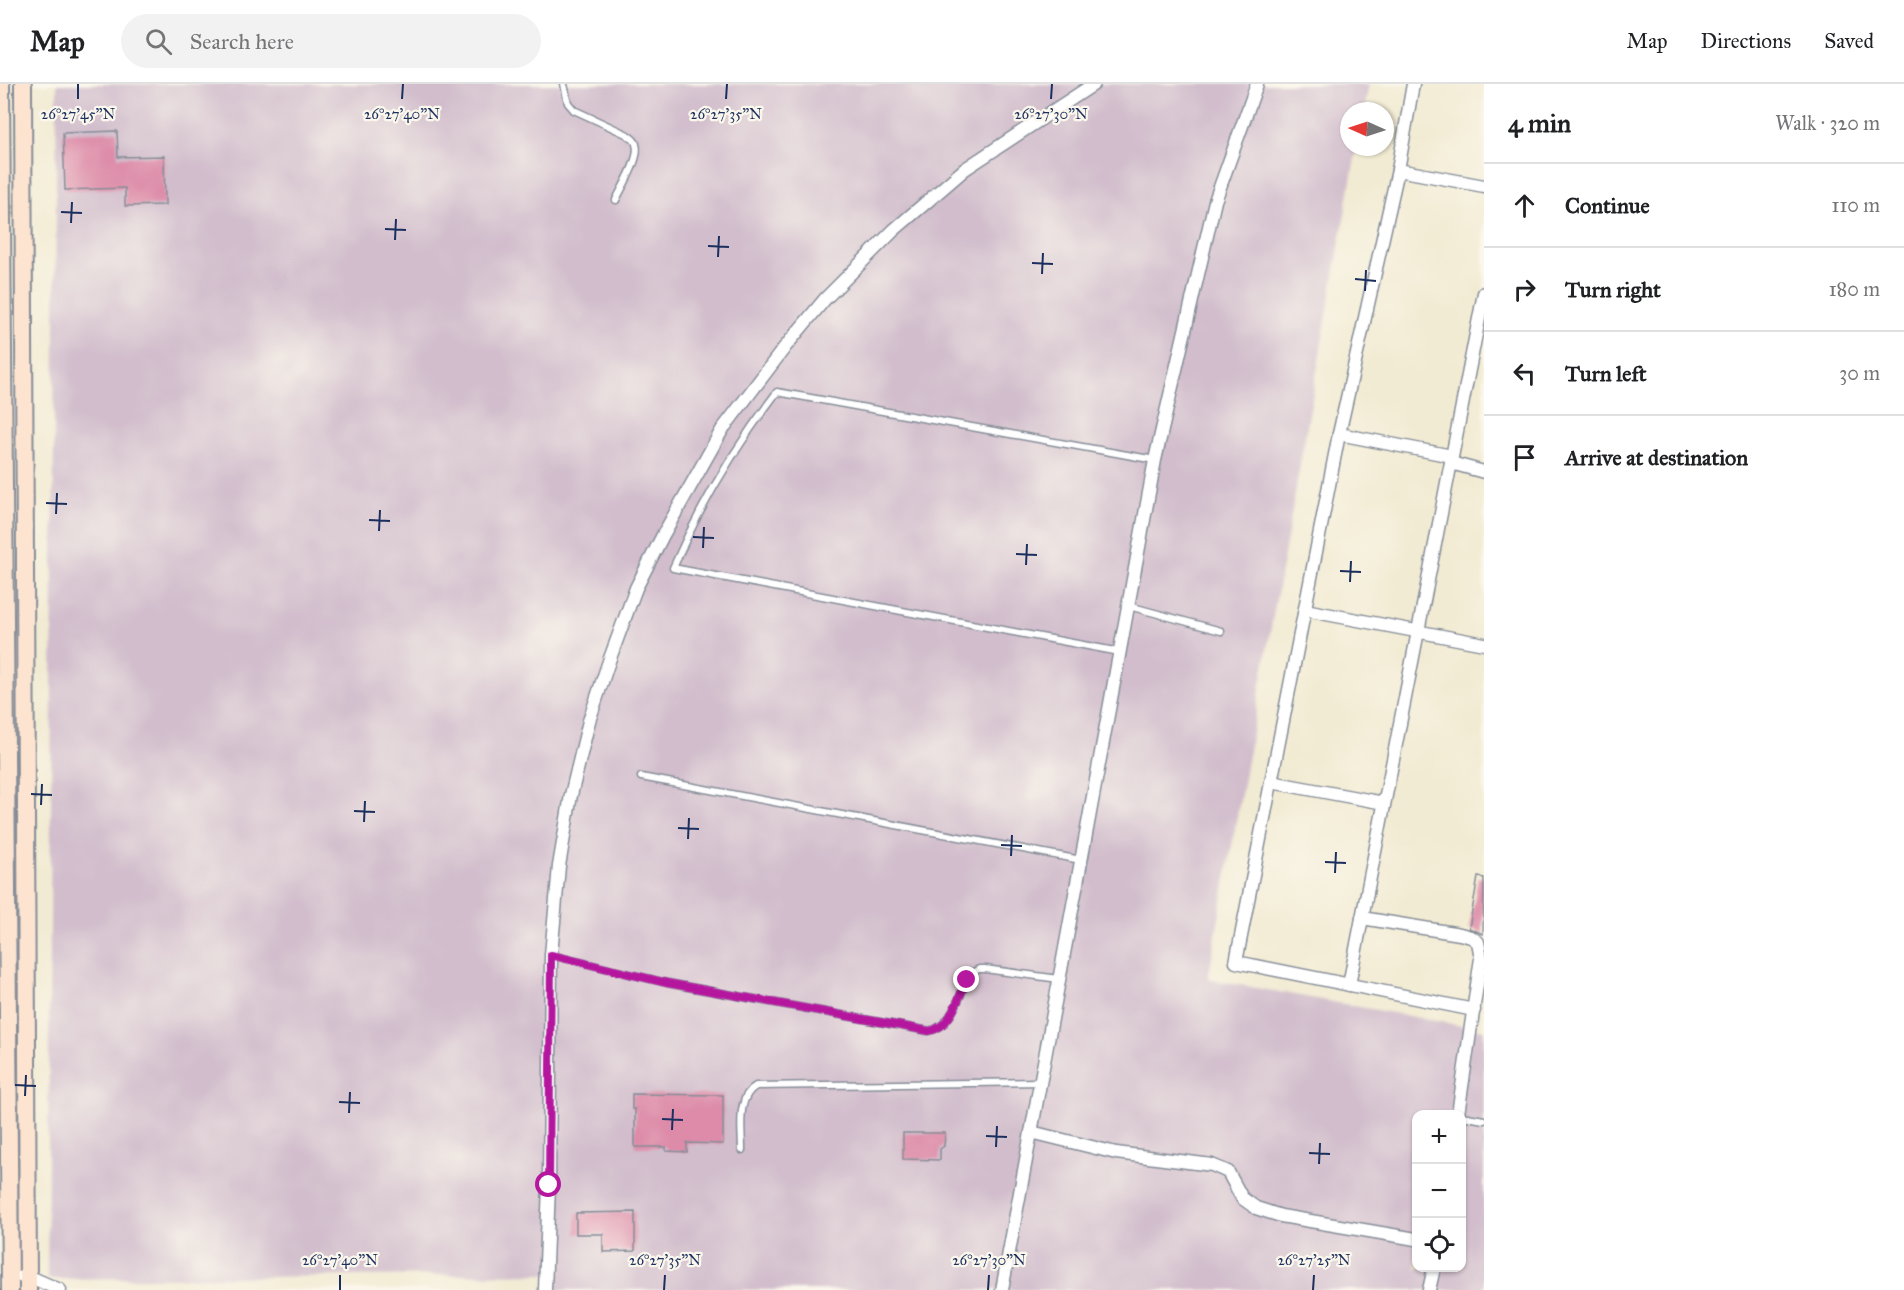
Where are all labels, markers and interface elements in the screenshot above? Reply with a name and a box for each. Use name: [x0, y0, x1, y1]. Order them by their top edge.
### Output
search box: [121, 14, 541, 68]
text: Map: [30, 24, 85, 59]
icon: search: [142, 25, 175, 58]
text: Search here: [190, 28, 294, 55]
text: Map: [1627, 28, 1668, 54]
text: Directions: [1701, 28, 1791, 54]
text: Saved: [1824, 28, 1874, 54]
north arrow: [1340, 102, 1394, 156]
text: 26°27'45"N: [41, 105, 115, 123]
text: 26°27'40"N: [364, 105, 440, 123]
text: 26°27'35"N: [690, 105, 762, 123]
text: 26°27'30"N: [1014, 105, 1088, 123]
text: 4 min: [1508, 107, 1571, 139]
text: Walk · 320 m: [1775, 111, 1880, 135]
icon: ahead: [1508, 189, 1541, 222]
text: Continue: [1565, 192, 1650, 219]
text: 110 m: [1832, 193, 1880, 217]
icon: right: [1508, 273, 1541, 306]
text: Turn right: [1565, 276, 1661, 303]
text: 180 m: [1829, 277, 1880, 301]
icon: left: [1508, 357, 1541, 390]
text: Turn left: [1565, 360, 1647, 387]
text: 30 m: [1839, 361, 1880, 385]
icon: arrive: [1508, 441, 1541, 474]
text: Arrive at destination: [1565, 444, 1748, 471]
route end: [953, 966, 979, 992]
map controls: [1412, 1110, 1466, 1272]
button: +: [1412, 1110, 1466, 1164]
button: −: [1412, 1164, 1466, 1218]
route start: [535, 1171, 561, 1197]
button: locate: [1412, 1218, 1466, 1272]
text: 26°27'40"N: [302, 1251, 378, 1269]
text: 26°27'35"N: [629, 1251, 701, 1269]
text: 26°27'30"N: [952, 1251, 1026, 1269]
text: 26°27'25"N: [1277, 1251, 1351, 1269]

